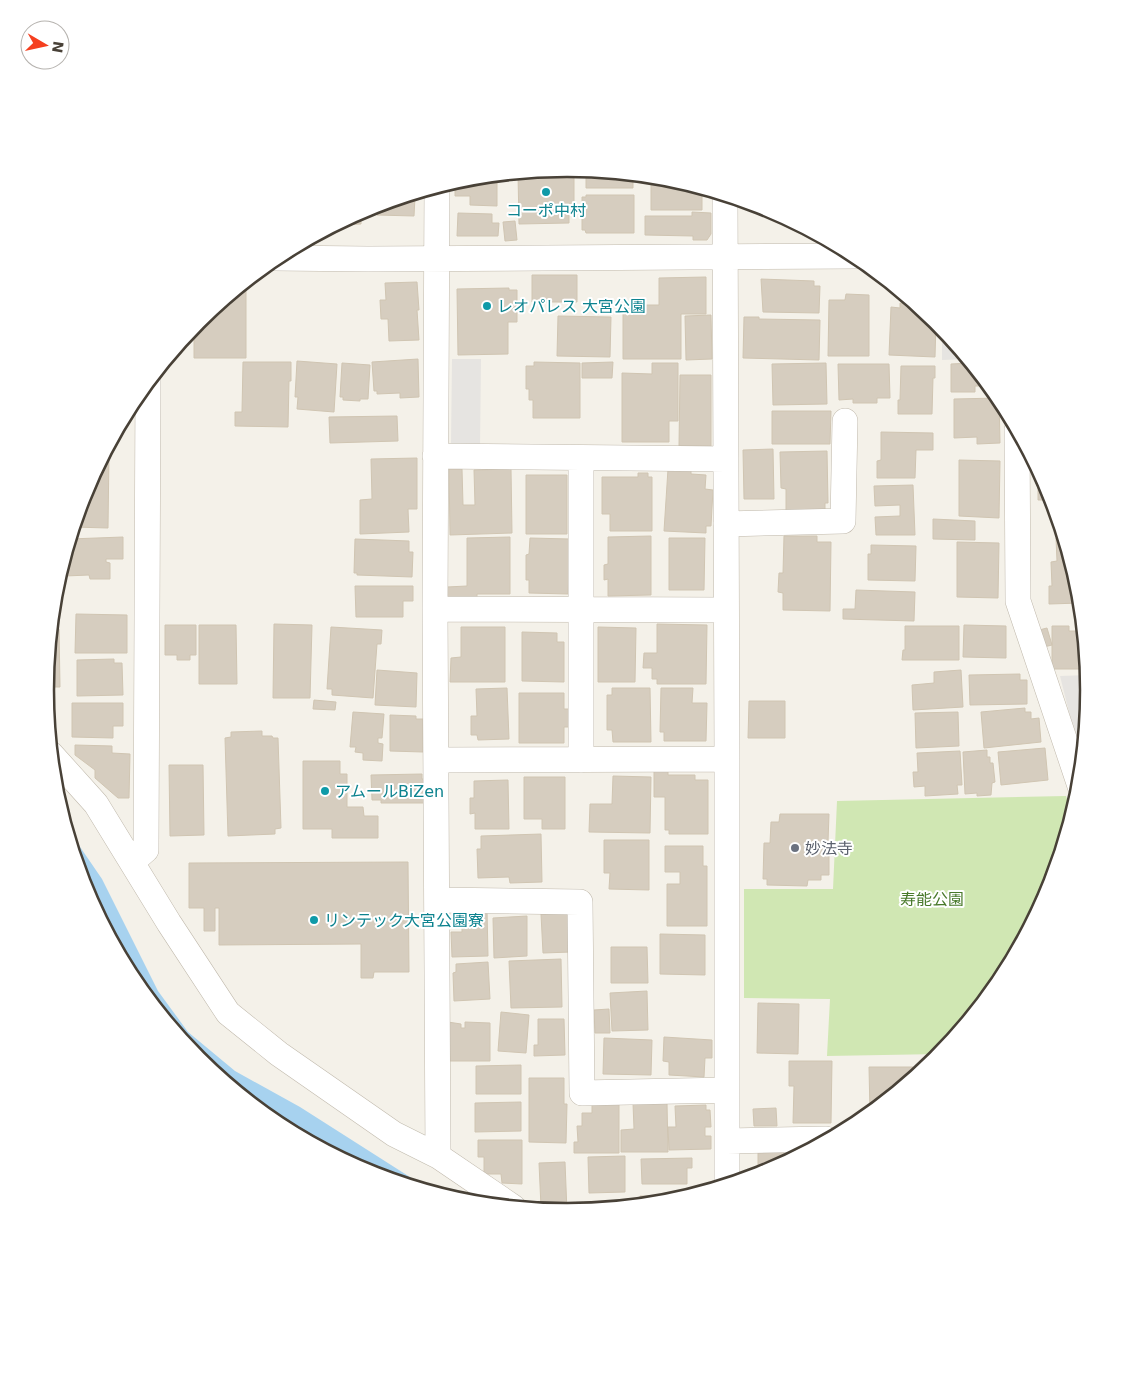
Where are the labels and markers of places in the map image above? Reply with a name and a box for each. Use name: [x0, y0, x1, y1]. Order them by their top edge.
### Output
marker: コーポ中村: [540, 186, 552, 198]
place label: コーポ中村: [506, 201, 586, 220]
place label: レオパレス 大宮公園: [497, 297, 646, 316]
marker: レオパレス 大宮公園: [481, 300, 493, 312]
place label: アムールBiZen: [335, 782, 444, 801]
marker: アムールBiZen: [319, 785, 331, 797]
place label: 妙法寺: [805, 839, 853, 858]
marker: 妙法寺: [789, 842, 801, 854]
place label: リンテック大宮公園寮: [324, 911, 484, 930]
marker: リンテック大宮公園寮: [308, 914, 320, 926]

